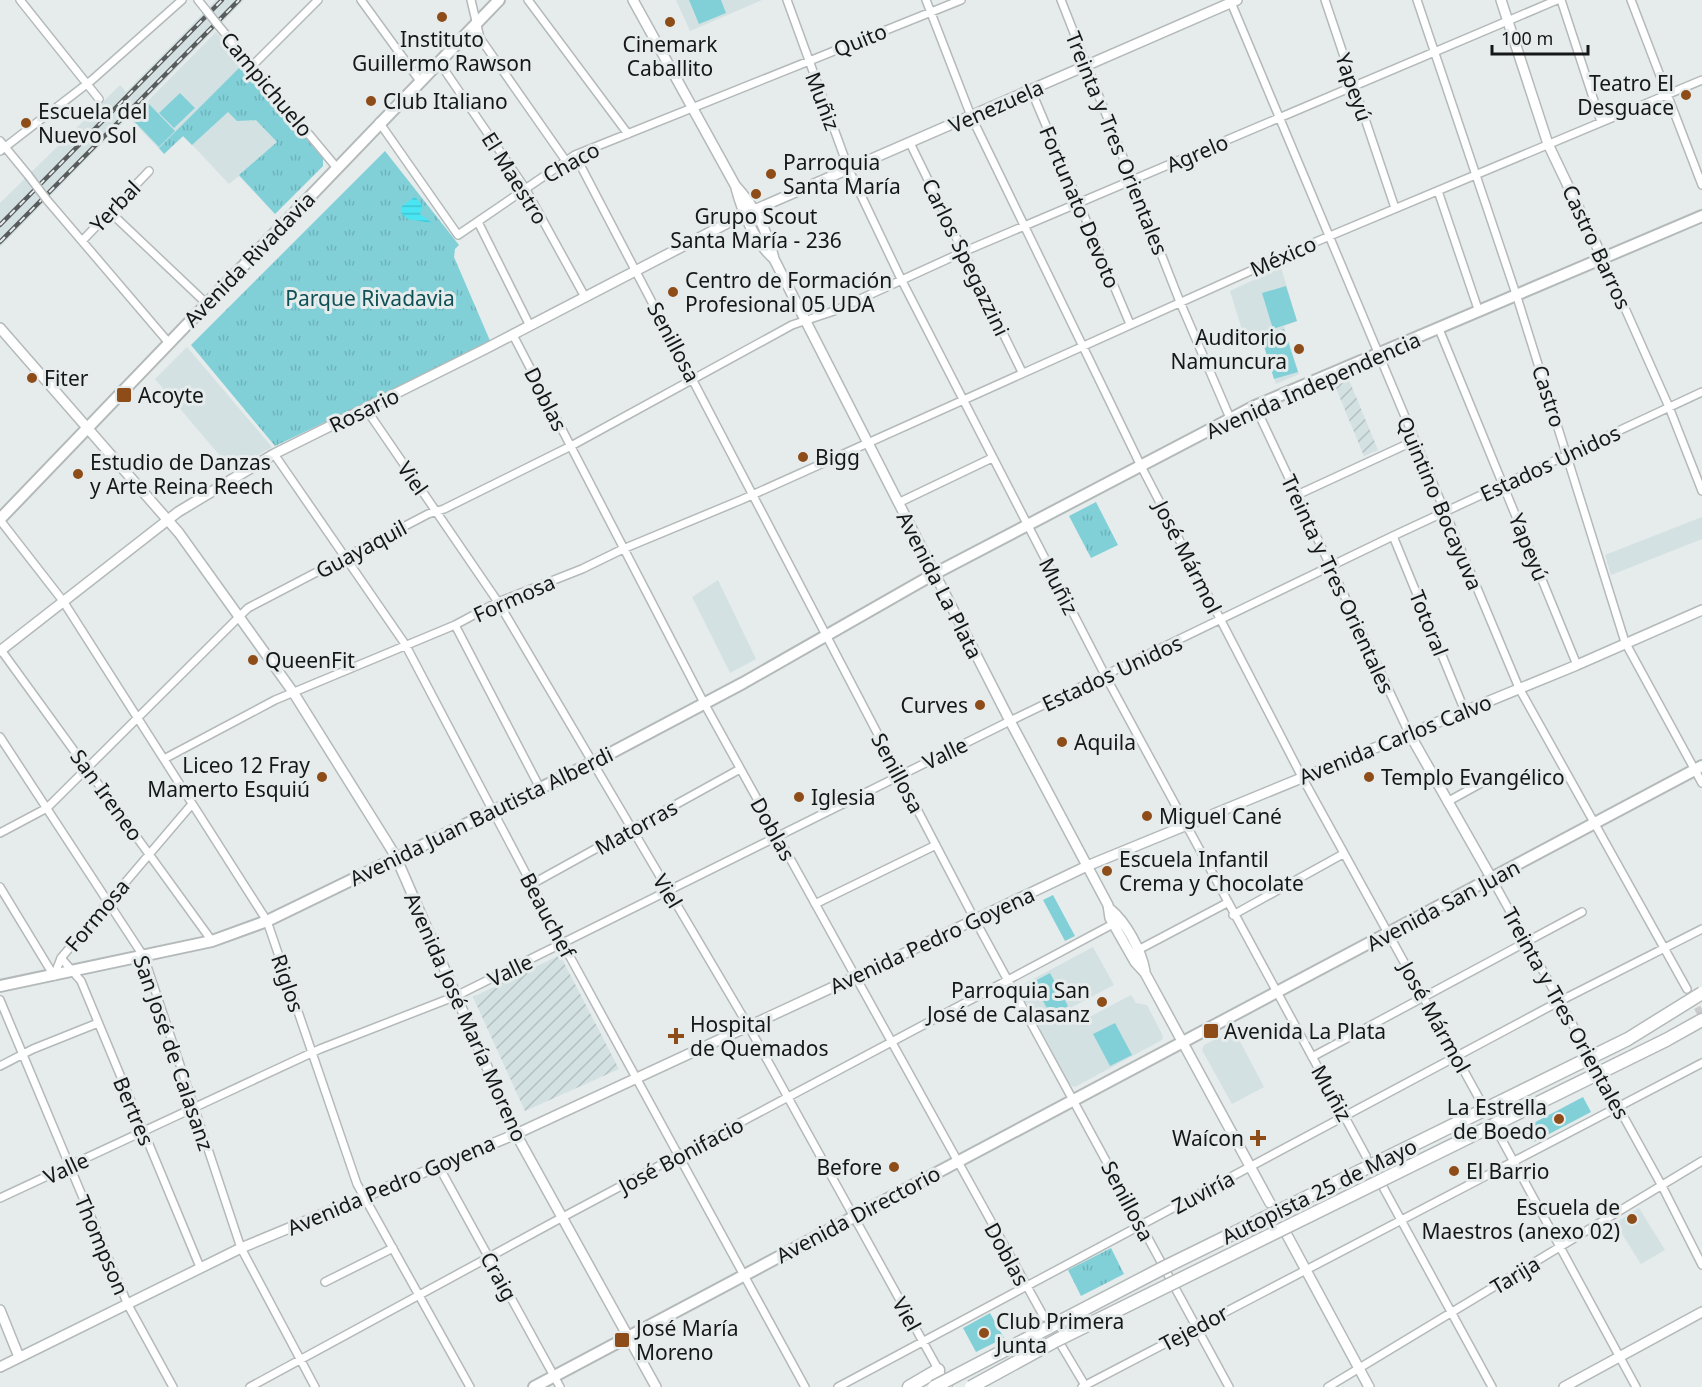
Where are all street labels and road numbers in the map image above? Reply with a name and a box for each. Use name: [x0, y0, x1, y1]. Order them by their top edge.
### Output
street label: Quito: [829, 17, 891, 63]
street label: Campichuelo: [215, 26, 319, 142]
street label: Treinta y Tres Orientales: [1059, 27, 1175, 259]
street label: Yapeyú: [1329, 49, 1379, 125]
street label: Muñiz: [799, 68, 847, 134]
street label: Venezuela: [944, 73, 1048, 139]
street label: Fortunato Devoto: [1033, 122, 1127, 292]
street label: El Maestro: [476, 127, 554, 229]
street label: Agrelo: [1162, 127, 1232, 179]
street label: Chaco: [538, 135, 604, 189]
street label: Yerbal: [84, 174, 146, 238]
street label: Carlos Spegazzini: [916, 174, 1016, 340]
street label: Castro Barros: [1556, 180, 1638, 314]
street label: Avenida Rivadavia: [177, 185, 321, 333]
street label: México: [1245, 229, 1321, 283]
street label: Senillosa: [641, 297, 707, 387]
street label: Avenida Independencia: [1201, 325, 1425, 445]
street label: Castro: [1526, 361, 1572, 431]
street label: Doblas: [518, 362, 574, 436]
street label: Rosario: [324, 381, 404, 439]
street label: Quintino Bocayuva: [1391, 412, 1489, 594]
street label: Estados Unidos: [1475, 418, 1625, 508]
street label: Viel: [391, 456, 435, 500]
street label: Treinta y Tres Orientales: [1275, 470, 1401, 698]
street label: José Mármol: [1147, 494, 1228, 618]
street label: Avenida La Plata: [891, 506, 989, 664]
street label: Yapeyú: [1503, 509, 1555, 585]
street label: Guayaquil: [311, 513, 411, 585]
street label: Muñiz: [1033, 553, 1085, 619]
street label: Formosa: [469, 568, 559, 628]
street label: Totoral: [1403, 586, 1455, 660]
street label: Estados Unidos: [1037, 628, 1187, 718]
street label: Avenida Carlos Calvo: [1294, 687, 1496, 791]
street label: Senillosa: [865, 728, 931, 818]
street label: Valle: [918, 730, 972, 776]
street label: Avenida Juan Bautista Alberdi: [345, 740, 617, 892]
street label: San Ireneo: [64, 744, 150, 846]
street label: Doblas: [744, 792, 802, 866]
street label: Matorras: [590, 793, 682, 861]
street label: Avenida San Juan: [1362, 853, 1524, 957]
street label: Beauchef: [514, 868, 583, 964]
street label: Viel: [647, 869, 689, 913]
street label: Formosa: [58, 873, 136, 957]
street label: Avenida Pedro Goyena: [825, 880, 1039, 1000]
street label: Avenida José María Moreno: [398, 888, 534, 1146]
street label: Treinta y Tres Orientales: [1496, 902, 1636, 1124]
street label: Valle: [483, 947, 537, 993]
street label: Riglos: [265, 950, 311, 1016]
street label: San José de Calasanz: [127, 952, 221, 1154]
street label: José Mármol: [1392, 955, 1477, 1078]
street label: Muñiz: [1305, 1060, 1359, 1126]
street label: Bertres: [107, 1072, 161, 1150]
street label: José Bonifacio: [612, 1110, 748, 1201]
street label: Avenida Pedro Goyena: [283, 1128, 499, 1242]
street label: Autopista 25 de Mayo: [1217, 1132, 1421, 1250]
street label: Valle: [39, 1145, 93, 1191]
street label: Senillosa: [1095, 1156, 1161, 1246]
street label: Avenida Directorio: [771, 1159, 945, 1269]
street label: Zuviría: [1167, 1164, 1239, 1220]
street label: Thompson: [68, 1191, 136, 1299]
street label: Doblas: [978, 1217, 1036, 1291]
street label: Craig: [474, 1247, 524, 1305]
street label: Tarija: [1485, 1249, 1545, 1301]
street label: Viel: [886, 1292, 928, 1336]
street label: Tejedor: [1155, 1298, 1233, 1358]

